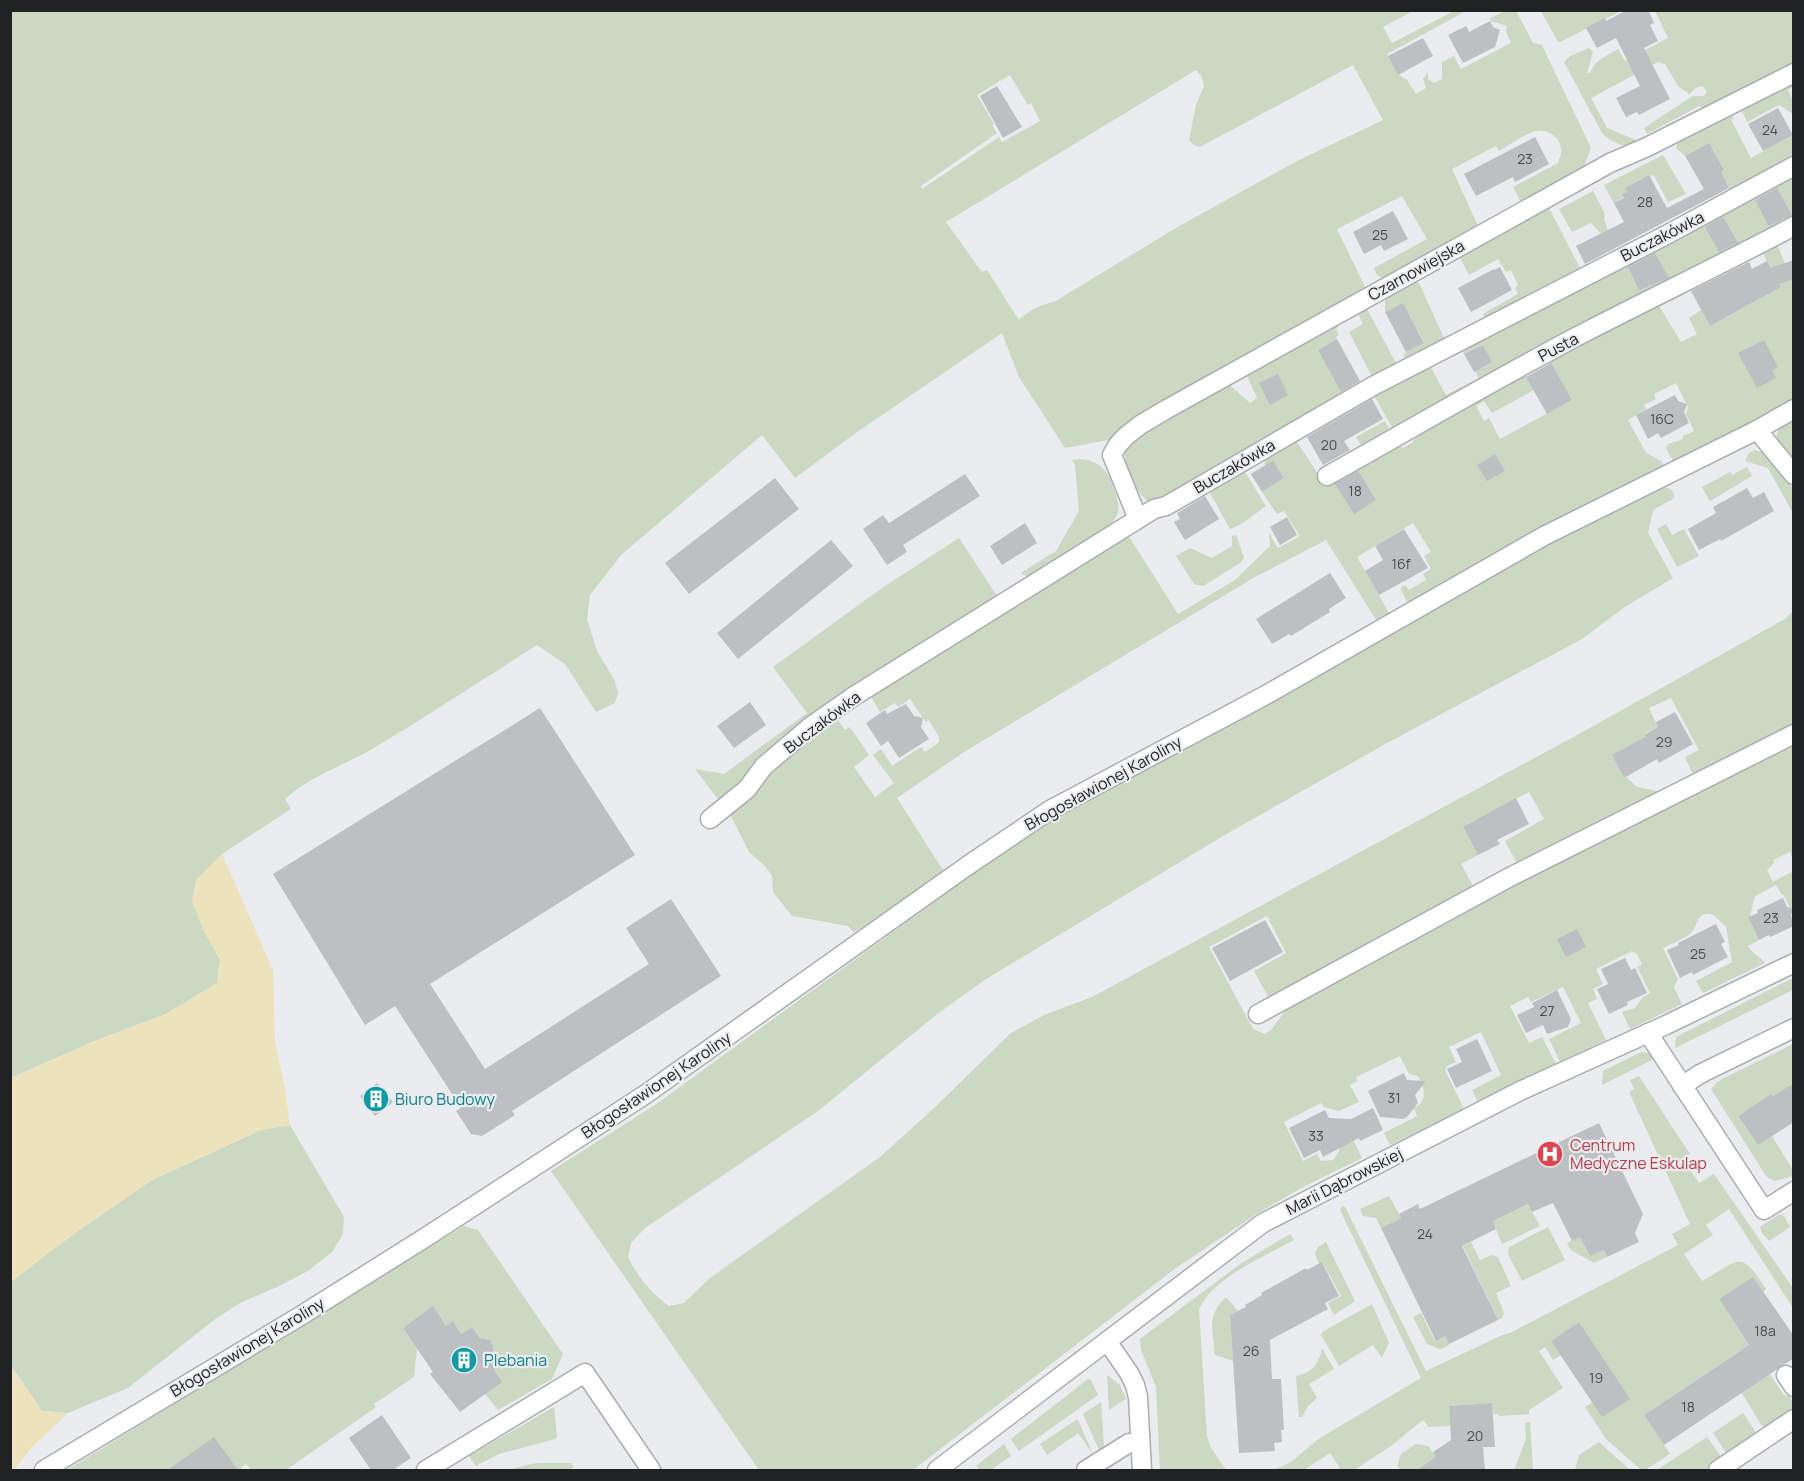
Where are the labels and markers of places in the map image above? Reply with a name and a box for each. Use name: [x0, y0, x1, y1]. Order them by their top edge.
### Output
building icon: Biuro Budowy: [361, 1084, 391, 1114]
place label: Biuro Budowy: [395, 1088, 495, 1110]
place label: Centrum Medyczne Eskulap: [1570, 1134, 1707, 1174]
hospital icon: Centrum Medyczne Eskulap: [1535, 1139, 1565, 1169]
building icon: Plebania: [449, 1345, 479, 1375]
place label: Plebania: [484, 1349, 547, 1371]

